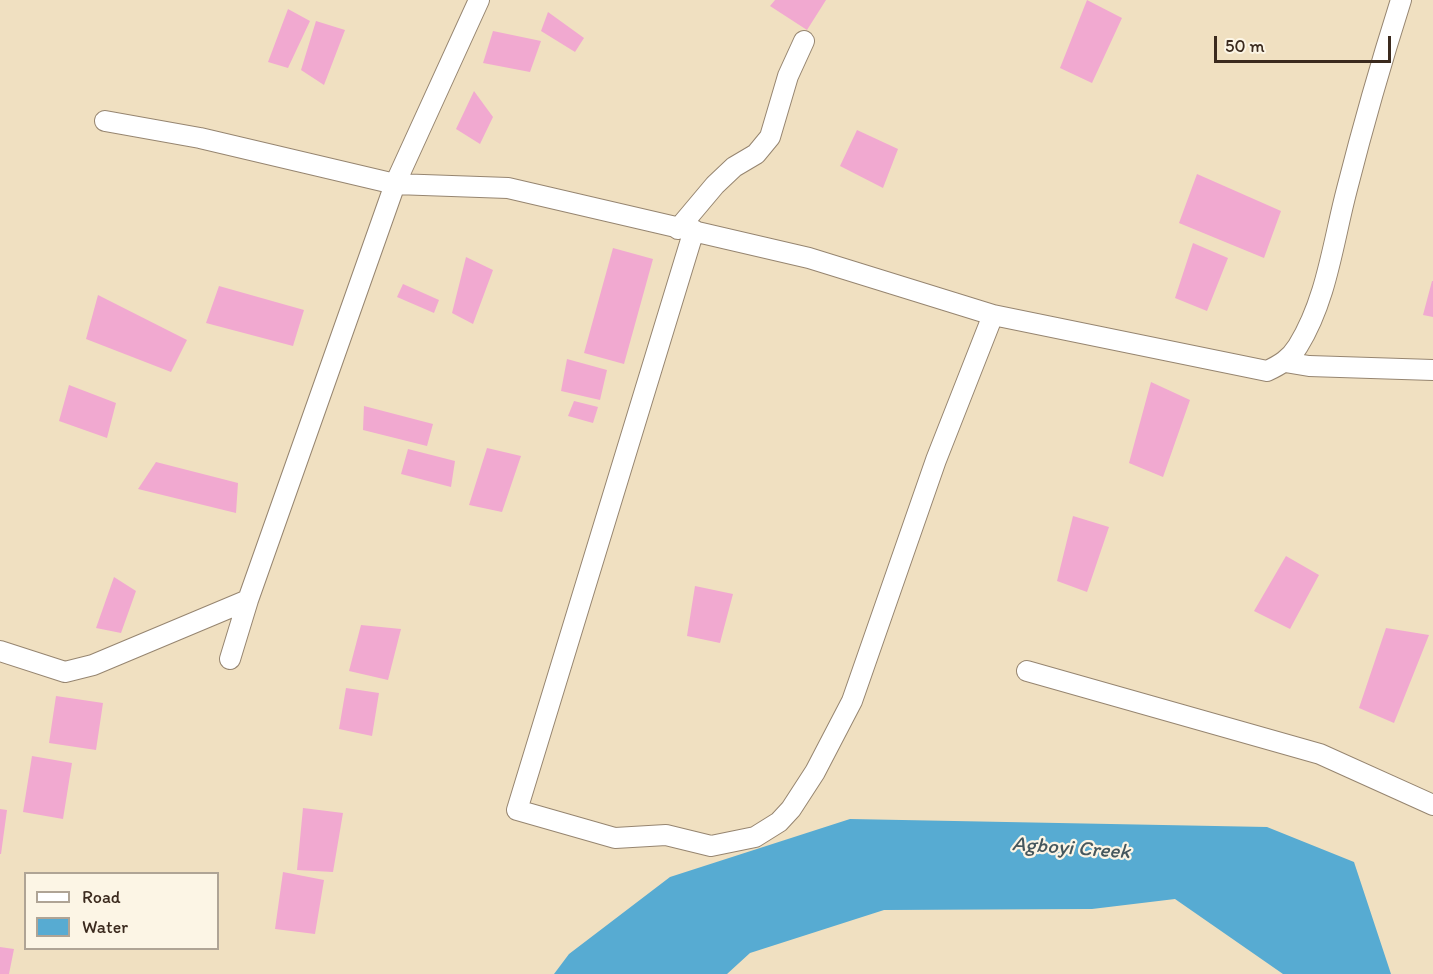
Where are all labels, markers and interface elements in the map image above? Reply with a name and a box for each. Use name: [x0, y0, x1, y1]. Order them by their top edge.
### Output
scale bar: [1217, 24, 1394, 62]
text: 50 m: [1225, 35, 1265, 57]
water label: Agboyi Creek: [1011, 832, 1131, 866]
legend: [24, 872, 219, 950]
text: Road: [82, 886, 121, 908]
text: Water: [82, 916, 128, 938]

